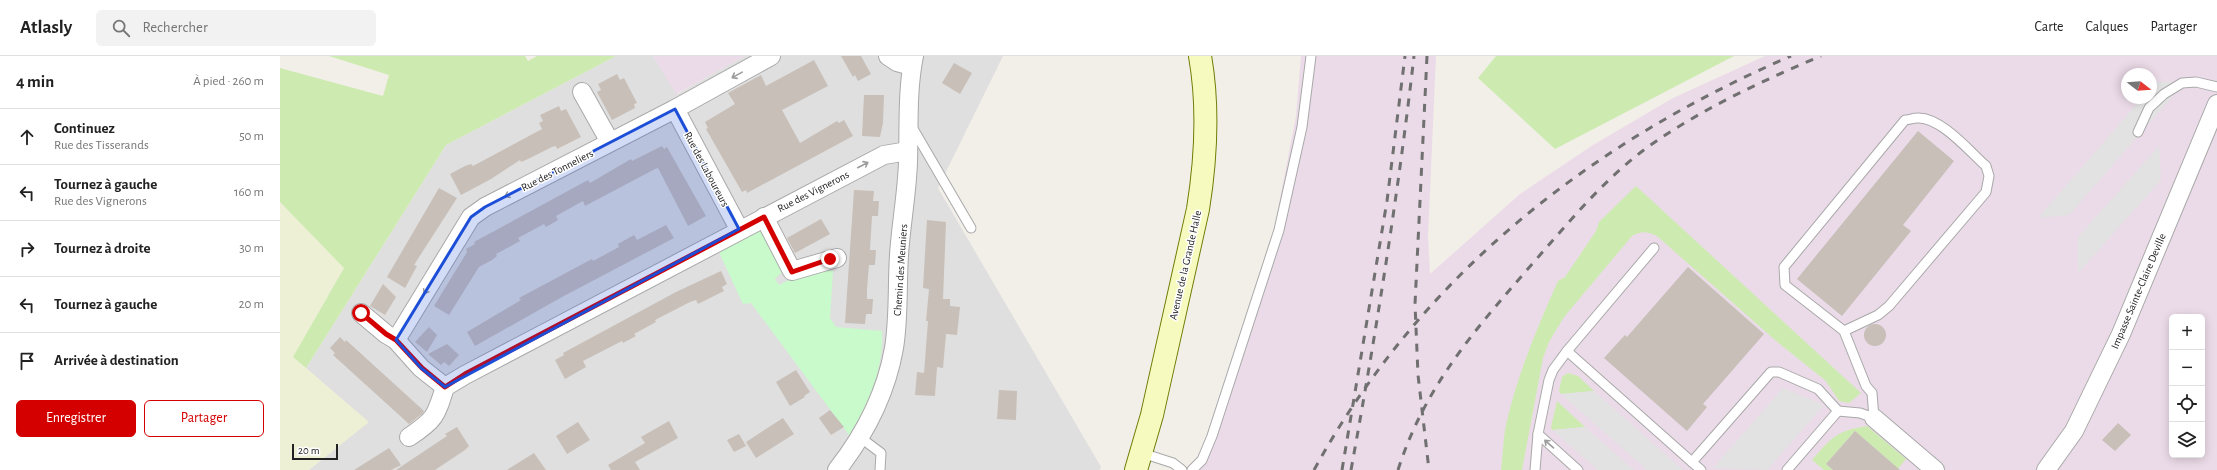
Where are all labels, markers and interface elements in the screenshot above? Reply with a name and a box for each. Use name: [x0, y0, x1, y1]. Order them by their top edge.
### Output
search box: [96, 10, 376, 46]
icon: search: [110, 17, 132, 39]
text: Atlasly: [20, 18, 72, 37]
text: Rechercher: [142, 20, 208, 35]
text: Carte: [2035, 20, 2063, 34]
text: Calques: [2085, 20, 2129, 34]
text: Partager: [2151, 20, 2197, 34]
north arrow: [2121, 68, 2157, 104]
one-way arrow: [731, 72, 743, 79]
text: 4 min: [16, 73, 54, 90]
text: À pied · 260 m: [193, 75, 264, 88]
text: Continuez: [54, 121, 115, 136]
icon: ahead: [16, 126, 38, 148]
text: 50 m: [239, 130, 264, 143]
street label: Rue des Laboureurs: [682, 130, 731, 208]
text: Rue des Tisserands: [54, 139, 149, 152]
street label: Rue des Tonneliers: [519, 148, 595, 193]
one-way arrow: [857, 161, 869, 168]
street label: Rue des Vignerons: [776, 169, 851, 214]
text: Tournez à gauche: [54, 177, 157, 192]
icon: left: [16, 182, 38, 204]
text: 160 m: [234, 186, 264, 199]
one-way arrow: [504, 191, 516, 198]
text: Rue des Vignerons: [54, 195, 147, 208]
street label: Avenue de la Grande Halle: [1168, 209, 1203, 321]
street label: Chemin des Meuniers: [892, 224, 909, 316]
street label: Impasse Sainte-Claire Deville: [2109, 232, 2168, 350]
icon: right: [16, 238, 38, 260]
text: Tournez à droite: [54, 241, 151, 256]
text: 30 m: [239, 242, 264, 255]
route end: [821, 250, 839, 268]
one-way arrow: [422, 283, 430, 295]
icon: left: [16, 294, 38, 316]
text: Tournez à gauche: [54, 297, 157, 312]
text: 20 m: [239, 298, 264, 311]
route start: [352, 304, 370, 322]
map controls: [2169, 314, 2205, 458]
button: +: [2169, 314, 2205, 350]
icon: arrive: [16, 350, 38, 372]
button: −: [2169, 350, 2205, 386]
text: Arrivée à destination: [54, 353, 179, 368]
button: locate: [2169, 386, 2205, 422]
button: Enregistrer: [16, 400, 136, 437]
button: Partager: [144, 400, 264, 437]
button: layers: [2169, 422, 2205, 458]
one-way arrow: [1544, 440, 1554, 449]
scale bar: [292, 442, 338, 461]
text: 20 m: [298, 445, 319, 456]

